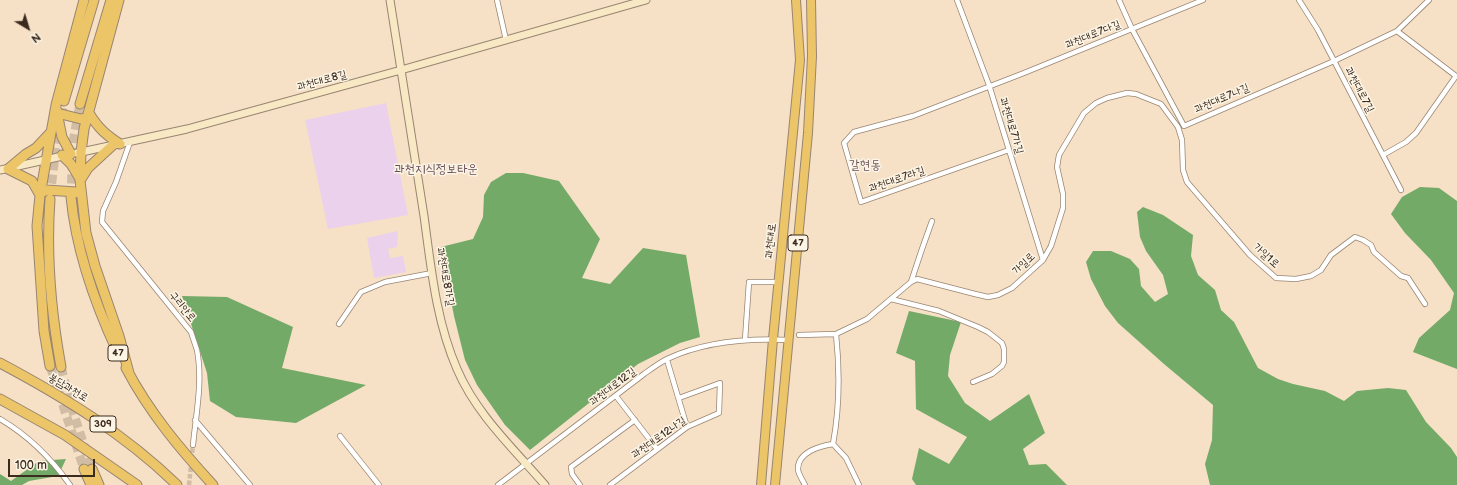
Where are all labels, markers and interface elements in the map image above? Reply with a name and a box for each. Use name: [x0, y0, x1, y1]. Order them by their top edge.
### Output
north arrow: [8, 8, 48, 48]
street label: 과천대로7다길: [1063, 18, 1123, 52]
text: N: [28, 30, 43, 46]
street label: 과천대로7길: [1342, 65, 1376, 115]
street label: 과천대로8길: [296, 68, 348, 94]
street label: 과천대로7나길: [1192, 81, 1252, 117]
street label: 과천대로7가길: [996, 96, 1026, 156]
district label: 갈현동: [849, 158, 881, 174]
district label: 과천지식정보타운: [394, 162, 478, 178]
street label: 과천대로7라길: [867, 164, 927, 196]
street label: 과천대로: [763, 223, 779, 259]
road number: 47: [788, 235, 808, 251]
street label: 가일1로: [1250, 241, 1282, 271]
street label: 과천대로8가길: [433, 247, 457, 307]
street label: 가일로: [1010, 250, 1038, 278]
street label: 구리안로: [166, 289, 198, 325]
road number: 47: [108, 345, 128, 361]
street label: 과천대로12길: [587, 365, 639, 409]
street label: 봉담과천로: [46, 371, 90, 405]
street label: 과천대로12나길: [629, 414, 689, 462]
road number: 309: [90, 416, 116, 432]
scale bar: [10, 451, 97, 477]
text: 100 m: [15, 458, 47, 473]

